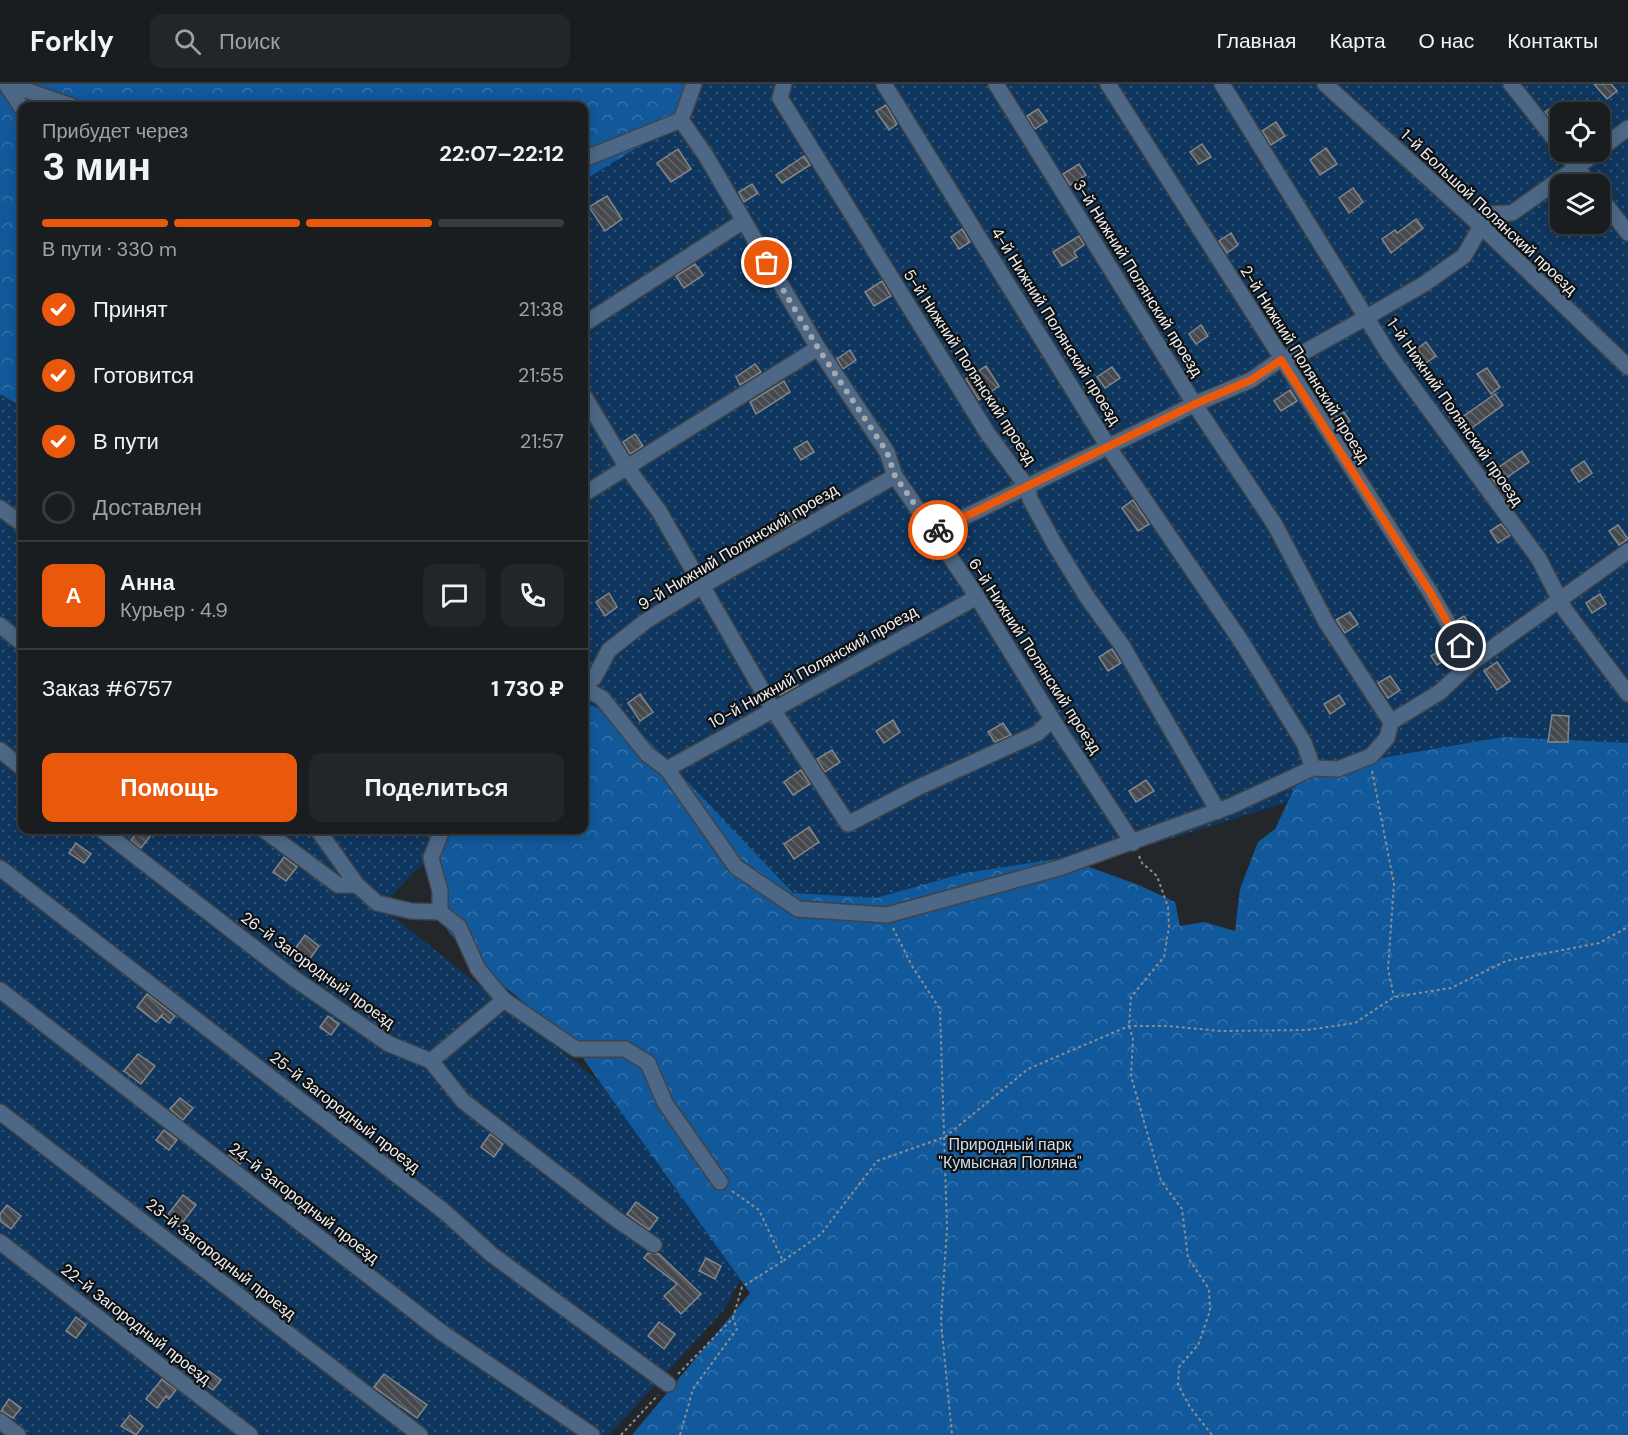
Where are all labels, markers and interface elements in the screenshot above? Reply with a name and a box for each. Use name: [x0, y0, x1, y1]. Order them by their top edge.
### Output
search box: [150, 14, 570, 68]
text: Forkly: [30, 23, 114, 60]
icon: search: [171, 25, 204, 58]
text: Поиск: [219, 27, 280, 56]
text: Главная: [1216, 27, 1296, 55]
text: Карта: [1329, 27, 1386, 55]
text: О нас: [1419, 27, 1474, 55]
text: Контакты: [1507, 27, 1598, 55]
map controls: [1550, 102, 1610, 234]
button: locate: [1550, 102, 1610, 162]
text: Прибудет через: [42, 118, 188, 144]
street label: 1-й Большой Полянский проезд: [1396, 125, 1582, 300]
text: 22:07–22:12: [439, 139, 564, 168]
text: 3 мин: [42, 141, 151, 192]
button: layers: [1550, 174, 1610, 234]
street label: 3-й Нижний Полянский проезд: [1068, 175, 1208, 381]
street label: 4-й Нижний Полянский проезд: [986, 223, 1126, 429]
text: В пути · 330 m: [42, 236, 177, 262]
pin: [741, 237, 792, 288]
icon: bag: [750, 246, 783, 279]
street label: 2-й Нижний Полянский проезд: [1236, 262, 1375, 467]
street label: 5-й Нижний Полянский проезд: [899, 265, 1042, 469]
icon: check: [42, 293, 75, 326]
text: Принят: [93, 295, 167, 324]
text: 21:38: [518, 296, 564, 322]
street label: 1-й Нижний Полянский проезд: [1382, 314, 1528, 510]
icon: check: [42, 359, 75, 392]
text: Готовится: [93, 361, 194, 390]
text: 21:55: [518, 362, 564, 388]
icon: check: [42, 425, 75, 458]
text: В пути: [93, 427, 159, 456]
text: 21:57: [520, 428, 564, 454]
street label: 9-й Нижний Полянский проезд: [634, 479, 842, 615]
text: Доставлен: [93, 493, 202, 522]
courier: [908, 500, 968, 560]
icon: bike: [922, 514, 955, 547]
street label: 6-й Нижний Полянский проезд: [964, 554, 1107, 758]
button: chat: [423, 564, 486, 627]
button: phone: [501, 564, 564, 627]
text: Анна: [120, 568, 175, 597]
text: А: [66, 581, 81, 610]
text: Курьер · 4.9: [120, 597, 228, 623]
street label: 10-й Нижний Полянский проезд: [705, 600, 922, 733]
pin: [1435, 620, 1486, 671]
icon: home: [1444, 629, 1477, 662]
text: Заказ #6757: [42, 674, 172, 703]
text: 1 730 ₽: [491, 674, 564, 703]
button: Помощь: [42, 753, 297, 822]
button: Поделиться: [309, 753, 564, 822]
street label: 26-й Загородный проезд: [237, 907, 400, 1033]
street label: 25-й Загородный проезд: [265, 1047, 425, 1178]
park label: Природный парк "Кумысная Поляна": [938, 1134, 1082, 1173]
street label: 24-й Загородный проезд: [225, 1138, 384, 1269]
street label: 23-й Загородный проезд: [142, 1194, 301, 1325]
street label: 22-й Загородный проезд: [57, 1259, 216, 1390]

